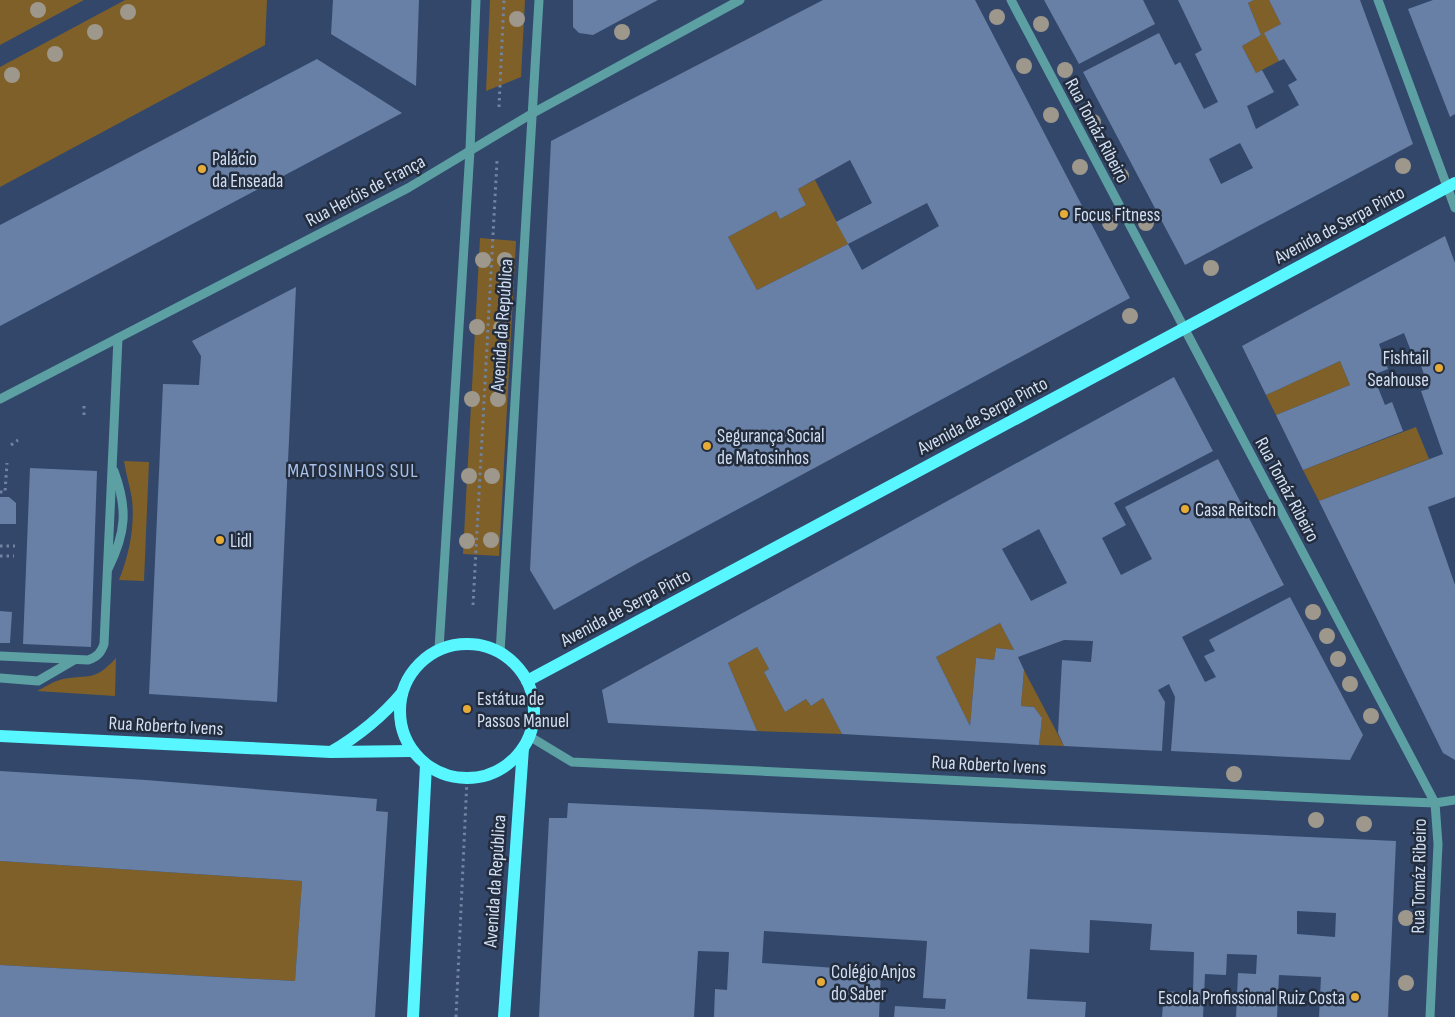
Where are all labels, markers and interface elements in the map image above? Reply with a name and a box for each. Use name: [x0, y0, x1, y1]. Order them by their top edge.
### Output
street label: Rua Tomáz Ribeiro: [1059, 74, 1134, 187]
place label: Palácio da Enseada: [212, 148, 283, 193]
street label: Rua Heróis de França: [302, 150, 429, 232]
marker: Palácio da Enseada: [196, 163, 208, 175]
street label: Avenida de Serpa Pinto: [1270, 181, 1409, 270]
place label: Focus Fitness: [1074, 204, 1160, 227]
marker: Focus Fitness: [1058, 208, 1070, 220]
street label: Avenida da República: [486, 258, 519, 393]
place label: Fishtail Seahouse: [1367, 347, 1429, 392]
marker: Fishtail Seahouse: [1433, 362, 1445, 374]
street label: Avenida de Serpa Pinto: [913, 372, 1052, 461]
place label: Segurança Social de Matosinhos: [717, 425, 825, 470]
street label: Rua Tomáz Ribeiro: [1249, 433, 1324, 546]
marker: Segurança Social de Matosinhos: [701, 440, 713, 452]
district label: MATOSINHOS SUL: [287, 459, 419, 483]
place label: Casa Reitsch: [1195, 499, 1276, 522]
marker: Casa Reitsch: [1179, 503, 1191, 515]
place label: Lidl: [230, 530, 252, 553]
marker: Lidl: [214, 534, 226, 546]
street label: Avenida de Serpa Pinto: [556, 564, 695, 653]
place label: Estátua de Passos Manuel: [477, 688, 569, 733]
marker: Estátua de Passos Manuel: [461, 703, 473, 715]
street label: Rua Roberto Ivens: [108, 712, 224, 741]
street label: Rua Roberto Ivens: [931, 751, 1047, 780]
street label: Avenida da República: [479, 814, 512, 949]
street label: Rua Tomáz Ribeiro: [1407, 818, 1432, 934]
place label: Colégio Anjos do Saber: [831, 961, 916, 1006]
marker: Colégio Anjos do Saber: [815, 976, 827, 988]
place label: Escola Profissional Ruiz Costa: [1158, 987, 1345, 1010]
marker: Escola Profissional Ruiz Costa: [1349, 991, 1361, 1003]

